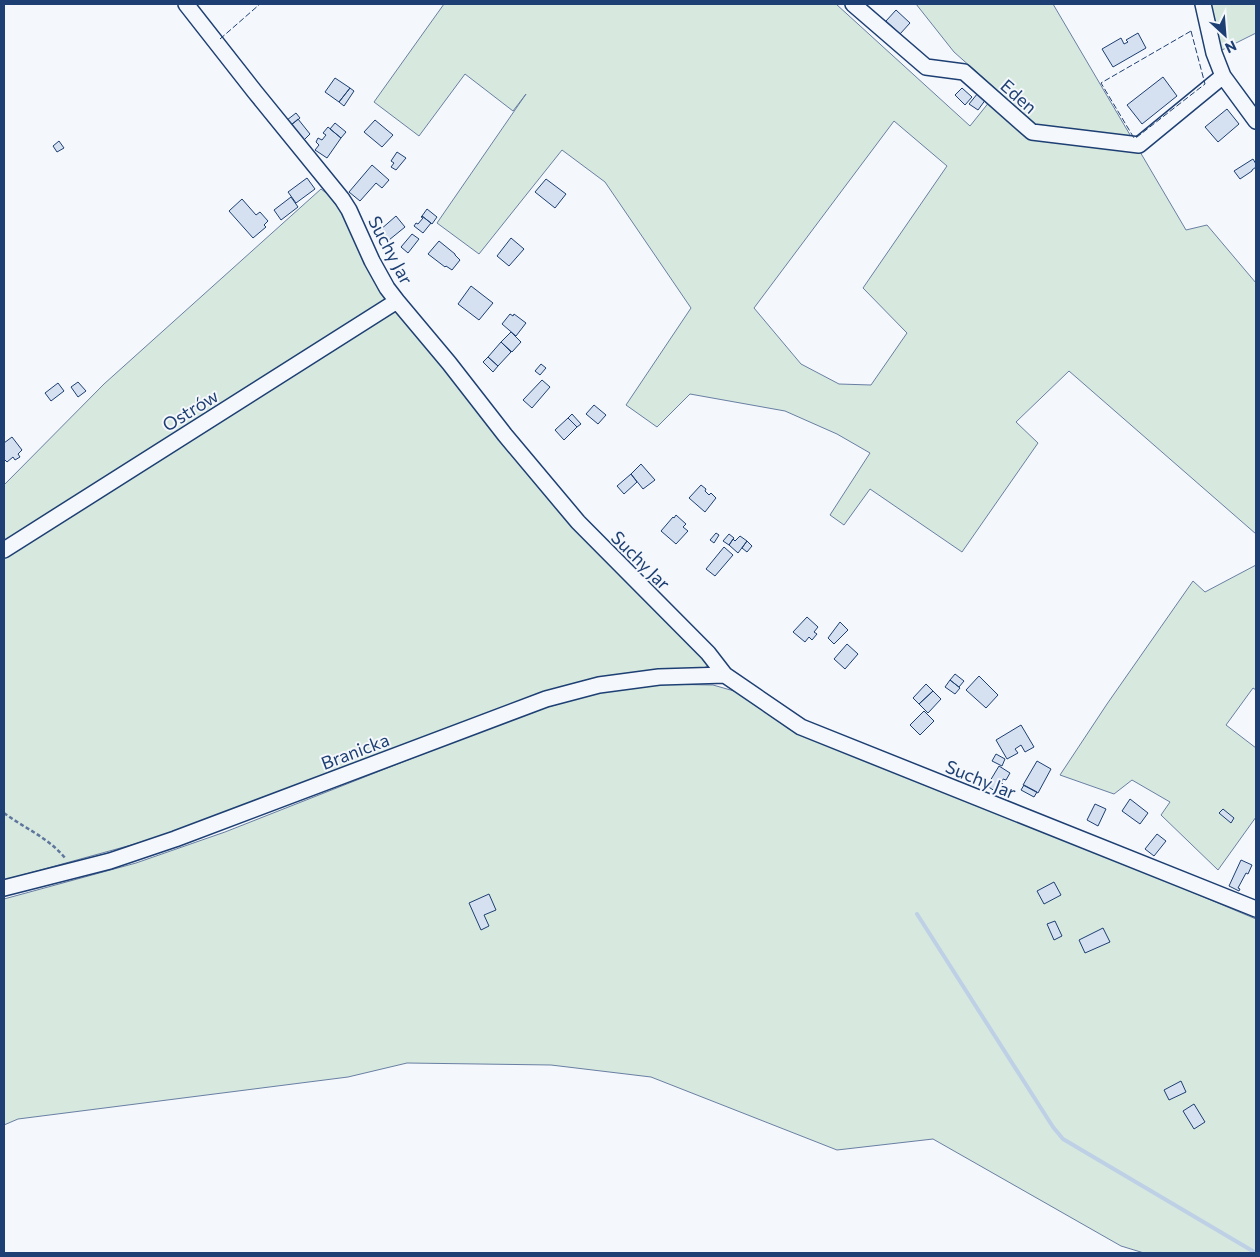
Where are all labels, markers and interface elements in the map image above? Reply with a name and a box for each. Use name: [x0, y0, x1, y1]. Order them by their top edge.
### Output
north arrow: [1200, 10, 1250, 60]
text: N: [1222, 37, 1239, 57]
street label: Eden: [996, 74, 1042, 118]
street label: Suchy Jar: [364, 212, 418, 288]
street label: Ostrów: [158, 384, 222, 436]
street label: Suchy Jar: [607, 526, 675, 594]
street label: Branicka: [318, 728, 392, 774]
street label: Suchy Jar: [942, 755, 1020, 803]

